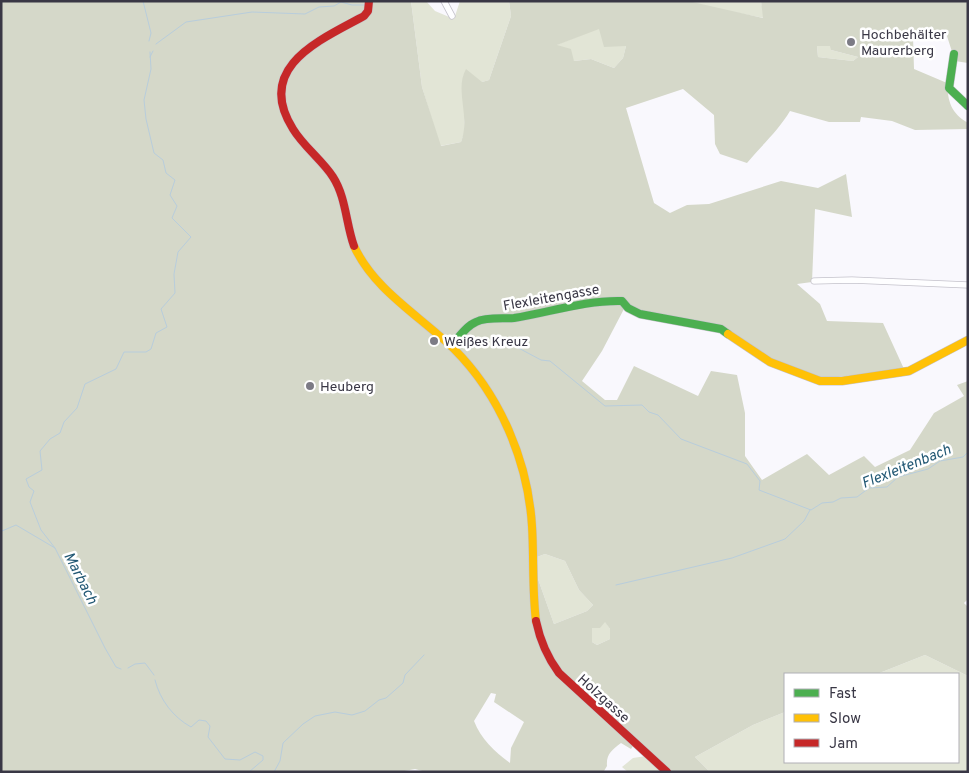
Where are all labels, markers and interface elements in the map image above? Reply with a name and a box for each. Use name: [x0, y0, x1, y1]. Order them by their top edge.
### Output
place label: Hochbehälter Maurerberg: [861, 27, 947, 60]
marker: Hochbehälter Maurerberg: [845, 36, 857, 48]
street label: Flexleitengasse: [502, 282, 601, 315]
place label: Weißes Kreuz: [444, 334, 528, 351]
marker: Weißes Kreuz: [428, 335, 440, 347]
place label: Heuberg: [320, 379, 374, 396]
marker: Heuberg: [304, 380, 316, 392]
water label: Flexleitenbach: [859, 441, 954, 494]
water label: Marbach: [59, 549, 101, 608]
street label: Holzgasse: [573, 671, 633, 727]
legend: [784, 673, 959, 763]
text: Fast: [829, 685, 857, 704]
text: Slow: [829, 710, 861, 729]
text: Jam: [829, 735, 858, 754]

